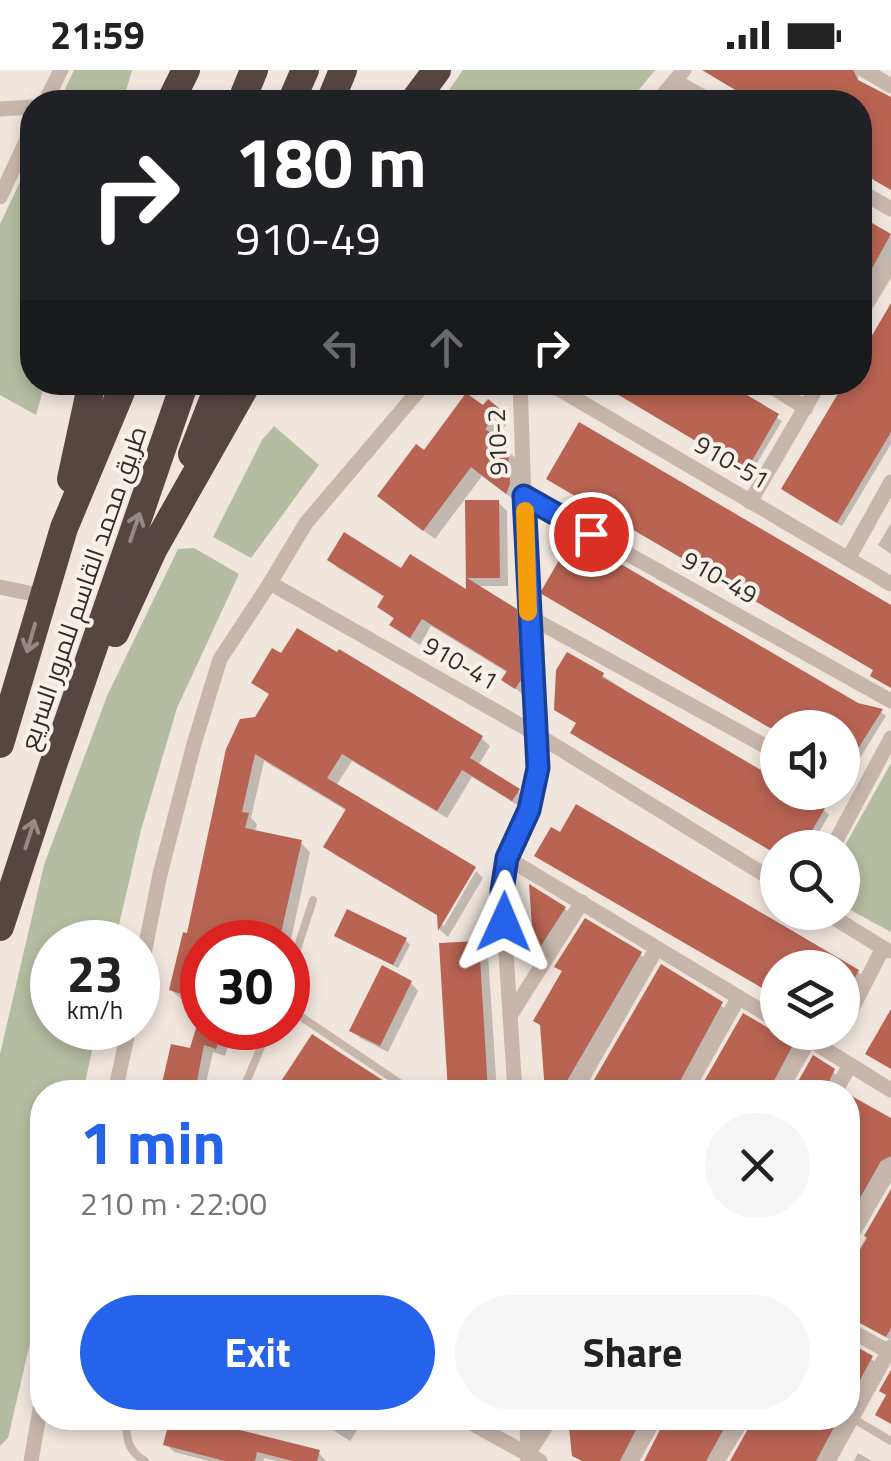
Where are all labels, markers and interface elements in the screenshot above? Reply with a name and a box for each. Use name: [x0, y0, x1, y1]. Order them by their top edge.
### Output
text: 21:59: [50, 6, 145, 64]
text: 180 m: [235, 108, 427, 214]
icon: right: [70, 130, 200, 260]
text: 910-49: [235, 204, 381, 272]
icon: left: [314, 320, 369, 375]
icon: ahead: [419, 320, 474, 375]
icon: right: [524, 320, 579, 375]
street label: 910-2: [477, 408, 517, 476]
street label: طريق محمد القاسم للمرور السريع: [10, 421, 156, 755]
street label: 910-51: [687, 425, 777, 499]
pin: [549, 492, 634, 577]
icon: arrive: [564, 507, 619, 562]
one-way arrow: [128, 511, 146, 543]
street label: 910-49: [675, 541, 765, 613]
one-way arrow: [21, 622, 39, 653]
street label: 910-41: [416, 626, 506, 700]
map controls: [760, 710, 860, 1050]
button: sound: [760, 710, 860, 810]
one-way arrow: [23, 819, 41, 851]
button: search: [760, 830, 860, 930]
position arrow: [452, 870, 556, 974]
speed limit sign: 30: [180, 920, 310, 1050]
text: 23: [67, 935, 123, 1011]
button: layers: [760, 950, 860, 1050]
text: km/h: [67, 991, 123, 1029]
text: 1 min: [80, 1096, 226, 1187]
button: close: [705, 1113, 810, 1218]
text: 210 m · 22:00: [80, 1179, 267, 1227]
button: Exit: [80, 1295, 435, 1410]
button: Share: [455, 1295, 810, 1410]

